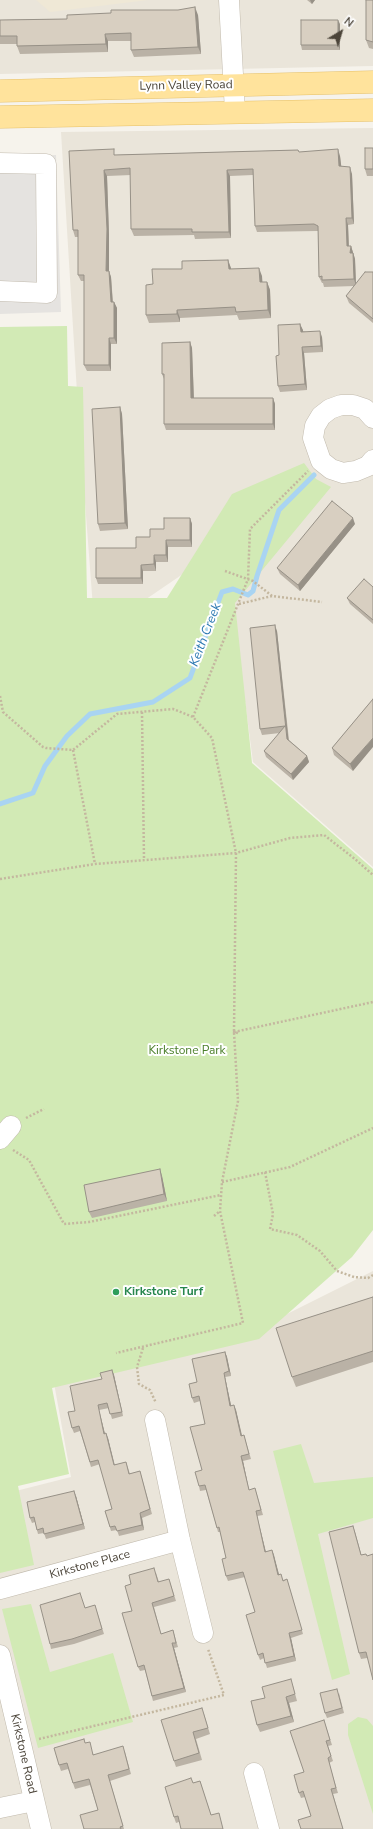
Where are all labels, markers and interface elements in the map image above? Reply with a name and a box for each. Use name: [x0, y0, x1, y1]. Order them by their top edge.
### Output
north arrow: [321, 12, 361, 52]
text: N: [341, 14, 357, 31]
street label: Lynn Valley Road: [139, 78, 233, 94]
water label: Keith Creek: [187, 601, 225, 669]
park label: Kirkstone Park: [148, 1044, 226, 1058]
place label: Kirkstone Turf: [124, 1285, 203, 1299]
marker: Kirkstone Turf: [111, 1287, 121, 1297]
street label: Kirkstone Place: [48, 1547, 132, 1583]
street label: Kirkstone Road: [7, 1713, 39, 1795]

